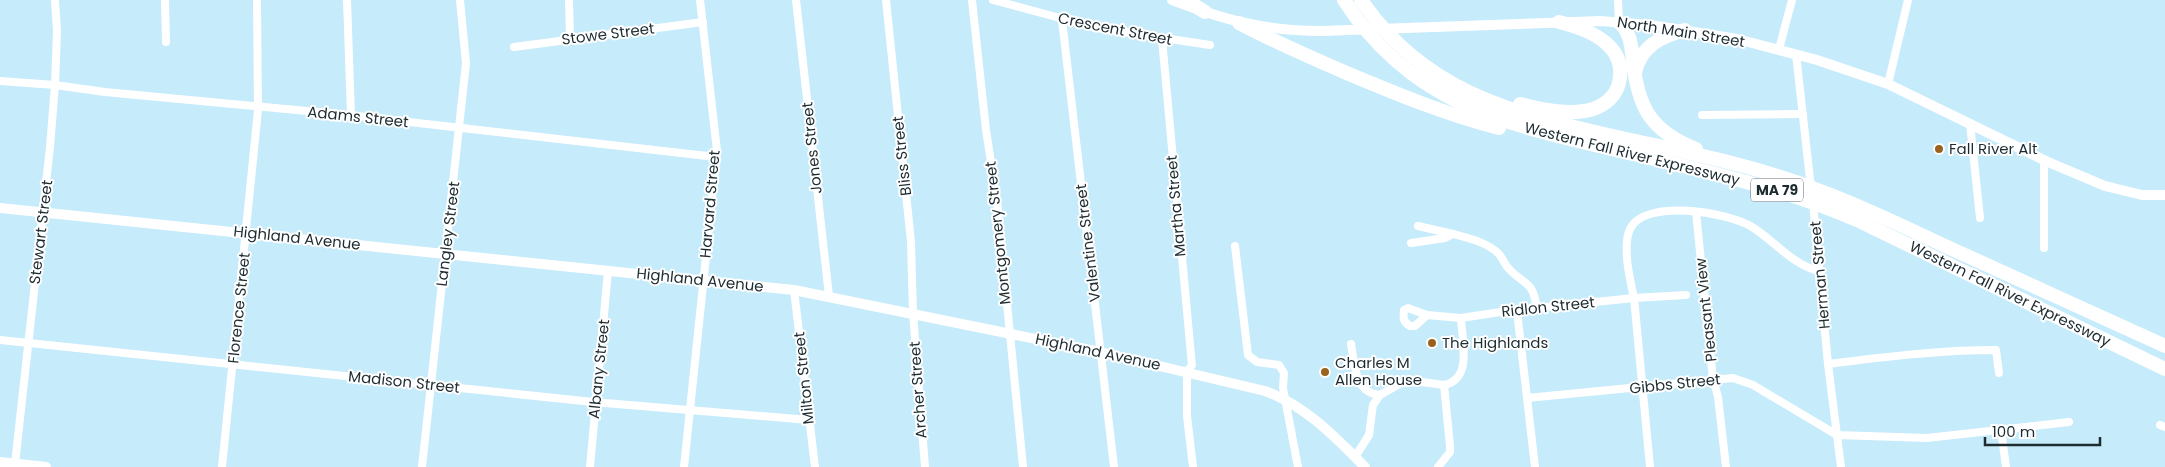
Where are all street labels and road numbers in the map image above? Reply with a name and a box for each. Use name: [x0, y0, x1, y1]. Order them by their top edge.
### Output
street label: Crescent Street: [1056, 7, 1174, 50]
street label: North Main Street: [1616, 11, 1746, 52]
street label: Stowe Street: [560, 17, 656, 50]
street label: Adams Street: [306, 101, 410, 132]
street label: Jones Street: [796, 101, 827, 195]
street label: Bliss Street: [887, 115, 916, 197]
street label: Western Fall River Expressway: [1522, 117, 1743, 191]
street label: Harvard Street: [694, 149, 725, 259]
street label: Martha Street: [1161, 154, 1190, 258]
street label: Montgomery Street: [980, 160, 1015, 306]
road number: MA 79: [1751, 178, 1803, 202]
street label: Stewart Street: [24, 179, 57, 285]
street label: Langley Street: [431, 180, 464, 288]
street label: Valentine Street: [1070, 183, 1105, 303]
street label: Highland Avenue: [232, 220, 362, 255]
street label: Herman Street: [1804, 220, 1835, 330]
street label: Western Fall River Expressway: [1906, 236, 2115, 352]
street label: Florence Street: [222, 251, 255, 365]
street label: Pleasant View: [1690, 256, 1721, 363]
street label: Highland Avenue: [635, 262, 765, 297]
street label: Ridlon Street: [1500, 291, 1596, 322]
street label: Albany Street: [583, 318, 614, 420]
street label: Highland Avenue: [1033, 328, 1163, 375]
street label: Milton Street: [788, 331, 819, 425]
street label: Archer Street: [904, 341, 931, 439]
street label: Madison Street: [347, 365, 461, 398]
street label: Gibbs Street: [1628, 368, 1721, 399]

